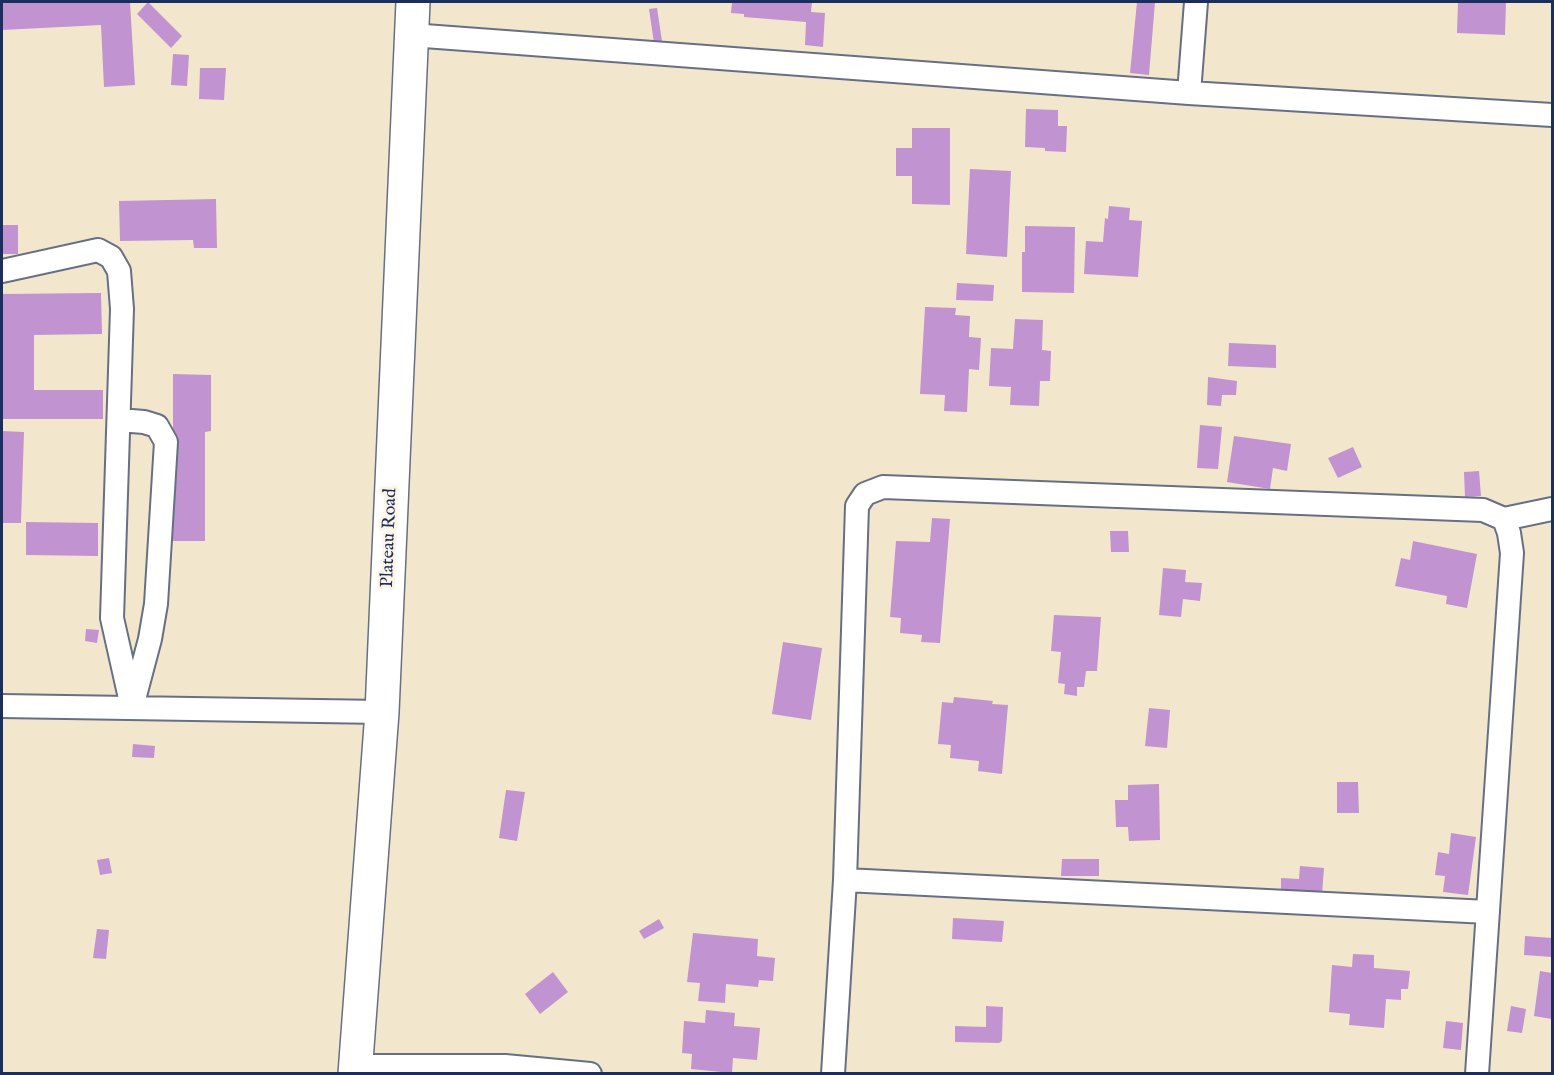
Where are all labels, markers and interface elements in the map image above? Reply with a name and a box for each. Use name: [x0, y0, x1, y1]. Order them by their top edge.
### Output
street label: Plateau Road: [377, 488, 403, 588]

